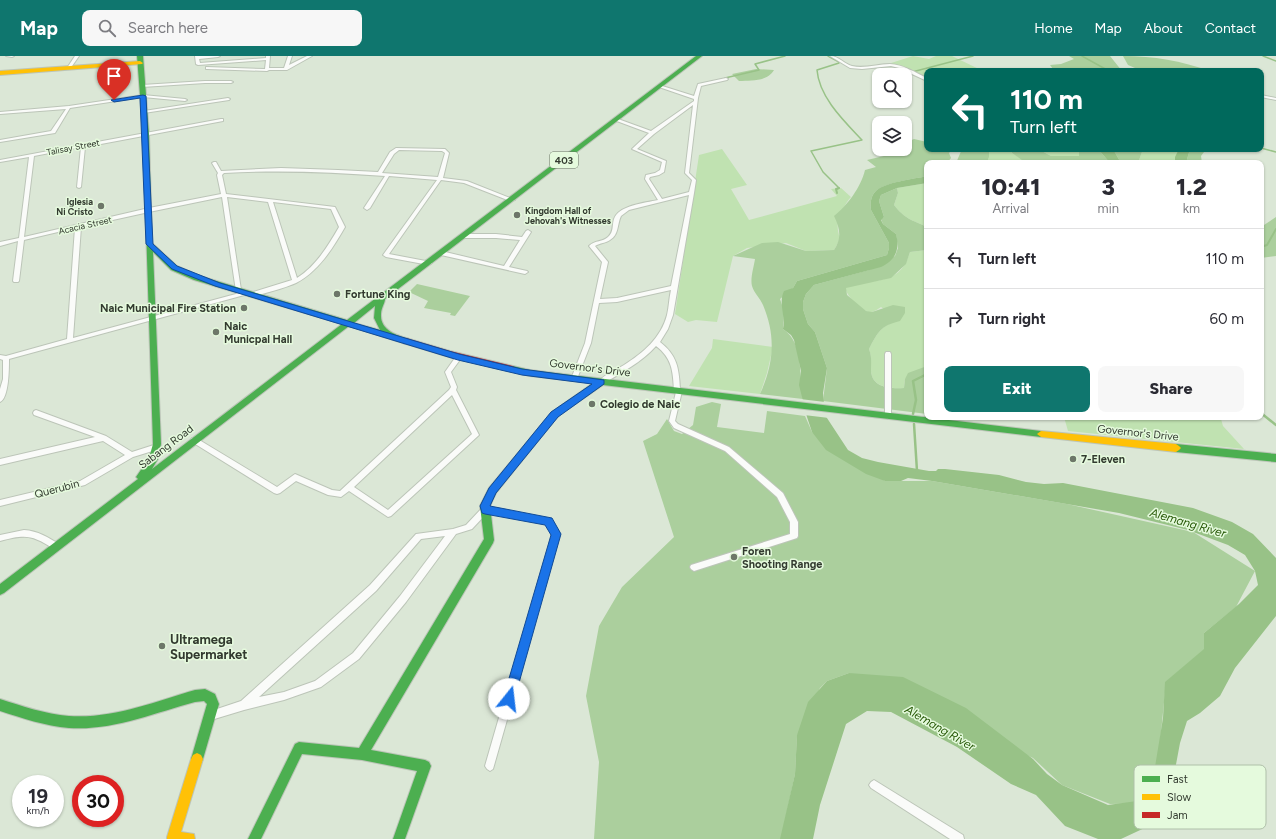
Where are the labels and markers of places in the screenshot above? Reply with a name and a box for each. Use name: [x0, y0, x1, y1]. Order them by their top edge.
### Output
pin: [97, 59, 131, 100]
place label: Iglesia Ni Cristo: [56, 196, 93, 217]
marker: Iglesia Ni Cristo: [96, 201, 106, 211]
place label: Kingdom Hall of Jehovah's Witnesses: [525, 205, 612, 226]
marker: Kingdom Hall of Jehovah's Witnesses: [512, 210, 522, 220]
place label: Fortune King: [345, 288, 410, 301]
marker: Fortune King: [332, 289, 342, 299]
place label: Naic Municipal Fire Station: [100, 302, 236, 315]
marker: Naic Municipal Fire Station: [239, 303, 249, 313]
place label: Naic Municpal Hall: [224, 320, 292, 346]
marker: Naic Municpal Hall: [211, 327, 221, 337]
place label: Colegio de Naic: [600, 398, 680, 411]
marker: Colegio de Naic: [587, 399, 597, 409]
place label: 7-Eleven: [1081, 453, 1125, 466]
marker: 7-Eleven: [1068, 454, 1078, 464]
place label: Foren Shooting Range: [742, 545, 822, 571]
marker: Foren Shooting Range: [729, 552, 739, 562]
place label: Ultramega Supermarket: [170, 632, 248, 662]
marker: Ultramega Supermarket: [157, 641, 167, 651]

